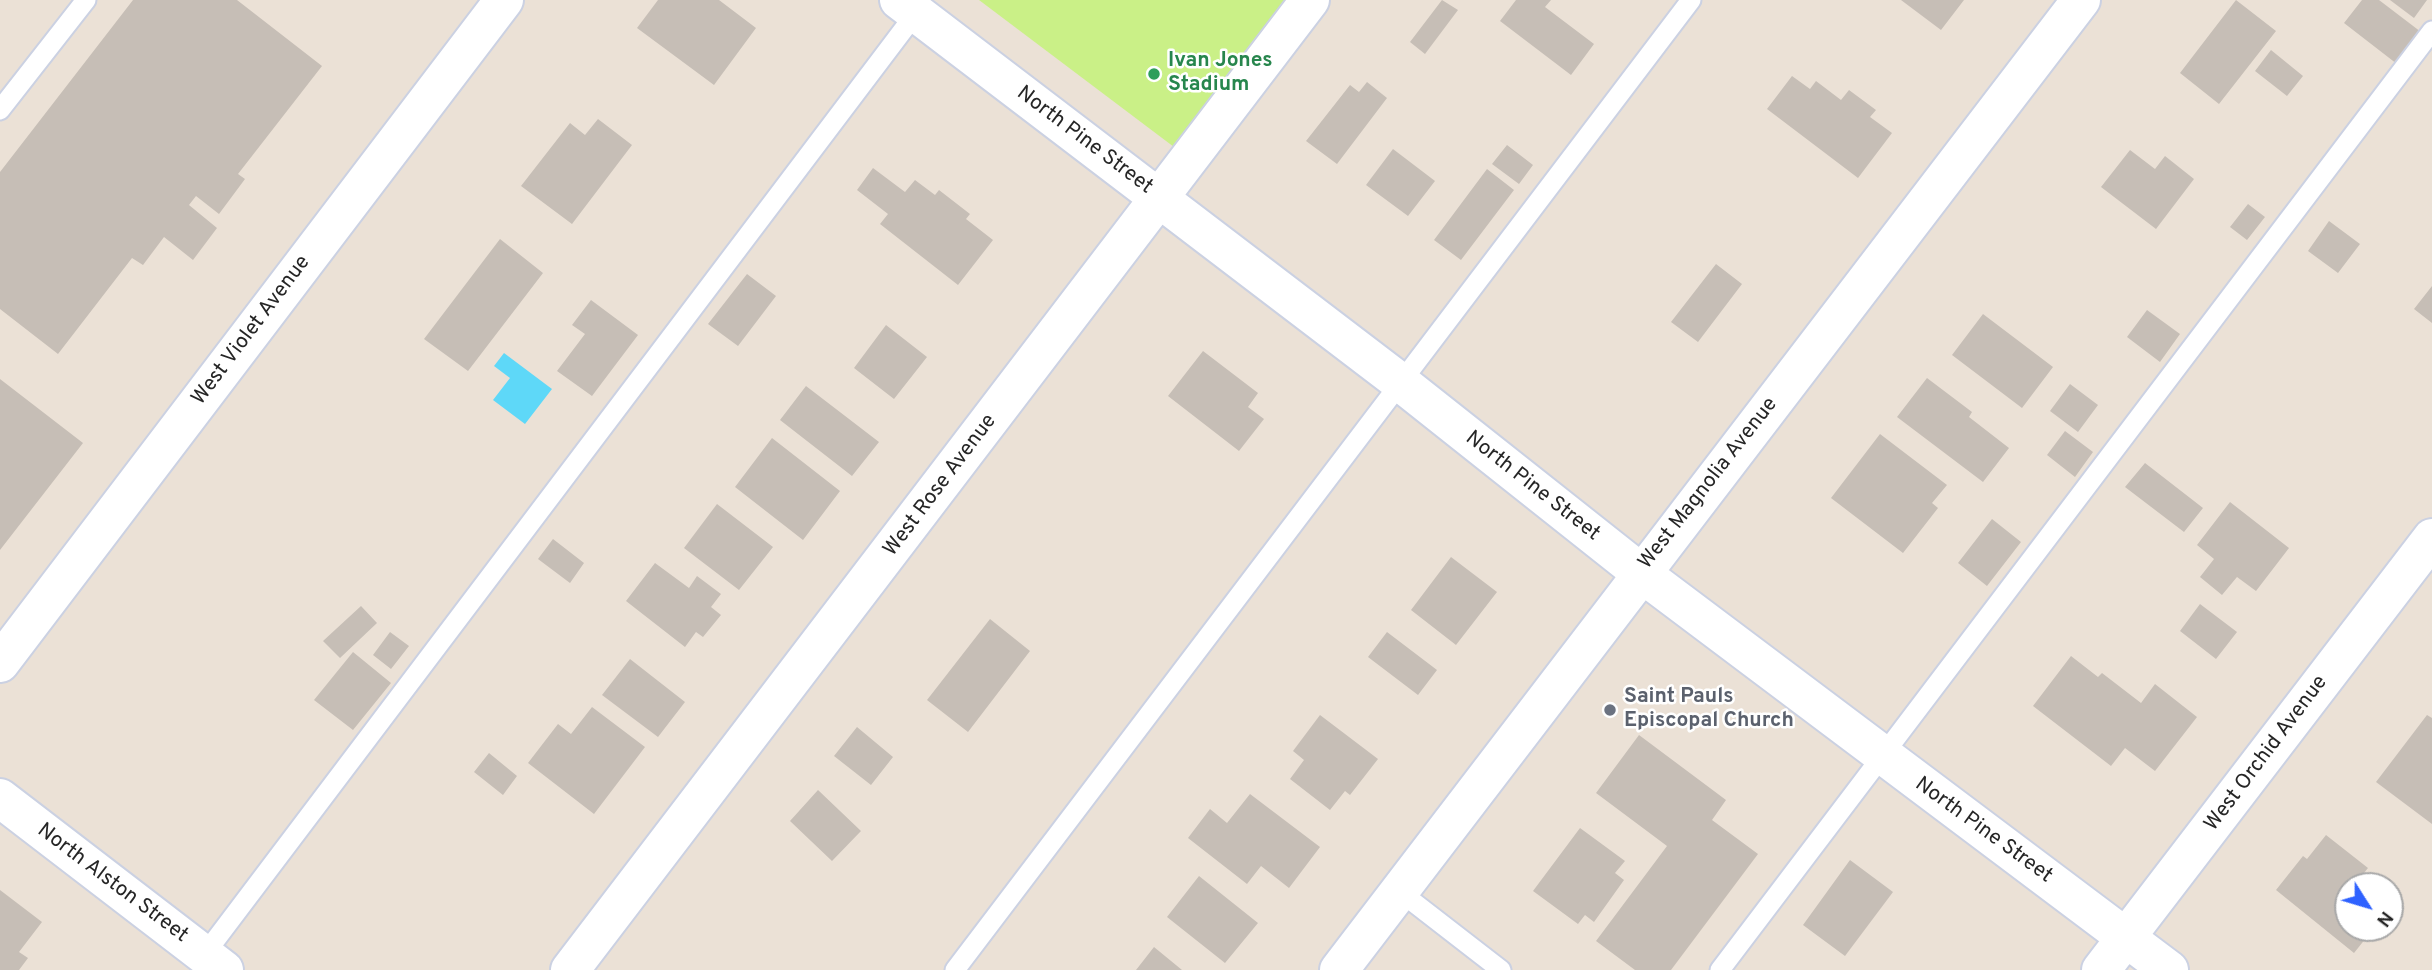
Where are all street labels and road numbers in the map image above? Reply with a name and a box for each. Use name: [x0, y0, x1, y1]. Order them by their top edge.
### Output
street label: North Pine Street: [1011, 82, 1157, 200]
street label: West Violet Avenue: [187, 251, 317, 411]
street label: West Magnolia Avenue: [1634, 393, 1784, 575]
street label: West Rose Avenue: [879, 410, 1003, 562]
street label: North Pine Street: [1460, 427, 1604, 547]
street label: West Orchid Avenue: [2200, 671, 2334, 837]
street label: North Pine Street: [1909, 773, 2057, 889]
street label: North Alston Street: [32, 819, 192, 949]

